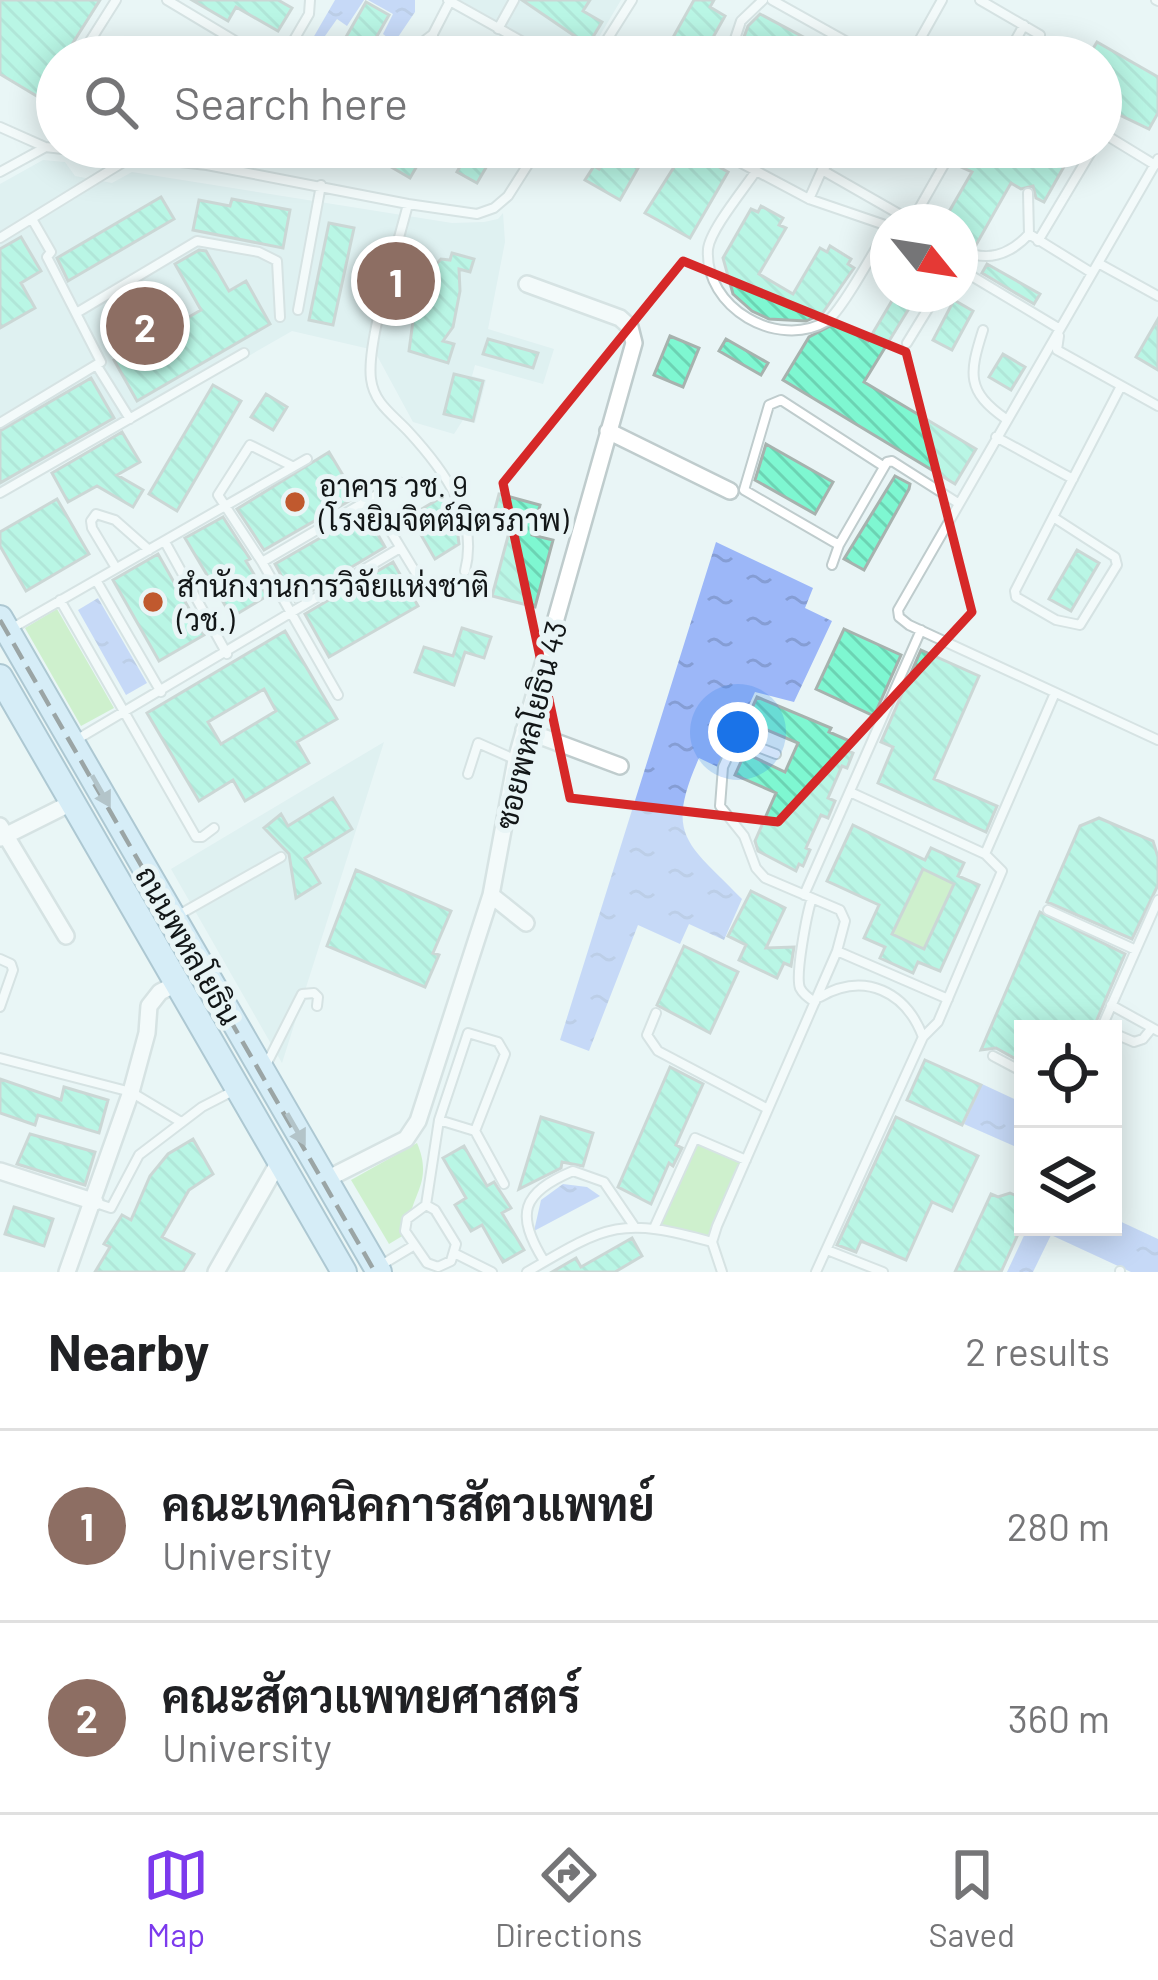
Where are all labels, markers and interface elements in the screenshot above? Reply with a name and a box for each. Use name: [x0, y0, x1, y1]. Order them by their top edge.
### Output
search box: [36, 36, 1122, 168]
icon: search: [78, 69, 144, 135]
text: Search here: [174, 75, 408, 129]
north arrow: [870, 204, 978, 312]
pin: 1: [357, 236, 435, 326]
pin: 2: [106, 281, 184, 371]
place label: อาคาร วช. 9 (โรงยิมจิตต์มิตรภาพ): [318, 467, 569, 537]
marker: อาคาร วช. 9 (โรงยิมจิตต์มิตรภาพ): [282, 489, 308, 515]
place label: สำนักงานการวิจัยแห่งชาติ (วช.): [176, 567, 489, 637]
marker: สำนักงานการวิจัยแห่งชาติ (วช.): [140, 589, 166, 615]
street label: ซอยพหลโยธิน 43: [487, 617, 573, 833]
your location: [708, 702, 768, 762]
one-way arrow: [89, 775, 110, 808]
street label: ถนนพหลโยธิน: [129, 859, 249, 1031]
map controls: [1014, 1020, 1122, 1236]
button: locate: [1014, 1020, 1122, 1128]
one-way arrow: [285, 1112, 306, 1146]
button: layers: [1014, 1128, 1122, 1236]
text: Nearby: [48, 1320, 209, 1381]
text: 2 results: [965, 1327, 1110, 1374]
text: คณะเทคนิคการสัตวแพทย์: [162, 1476, 655, 1530]
text: 1: [80, 1502, 94, 1549]
text: 280 m: [1007, 1502, 1110, 1549]
text: University: [162, 1531, 332, 1578]
text: คณะสัตวแพทยศาสตร์: [162, 1668, 580, 1722]
text: 2: [76, 1694, 98, 1741]
text: 360 m: [1008, 1694, 1110, 1741]
text: University: [162, 1723, 332, 1770]
tab: Map: [143, 1842, 209, 1954]
tab: Directions: [495, 1842, 642, 1954]
tab: Saved: [928, 1842, 1015, 1954]

